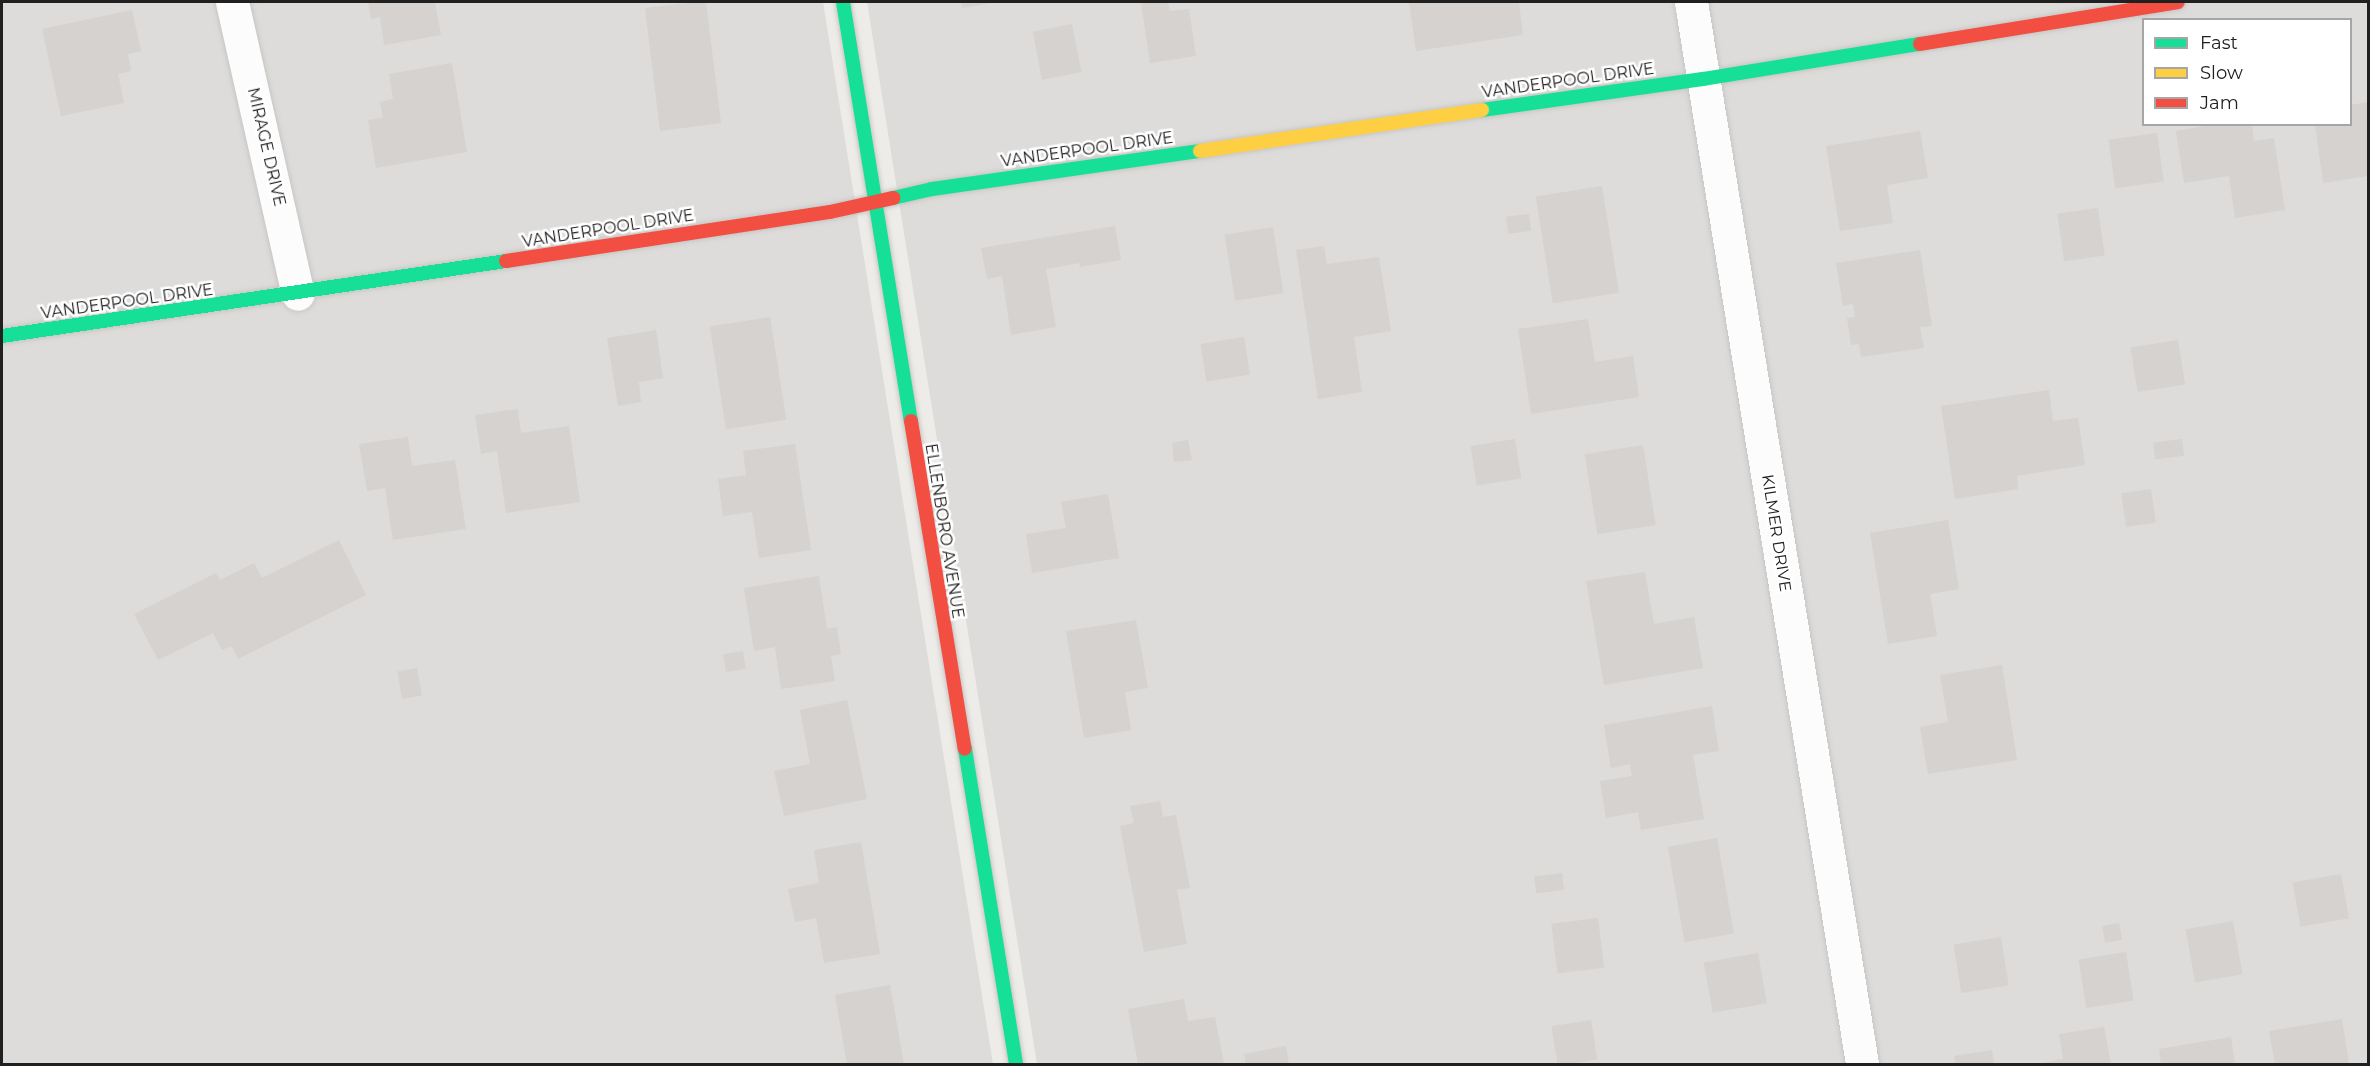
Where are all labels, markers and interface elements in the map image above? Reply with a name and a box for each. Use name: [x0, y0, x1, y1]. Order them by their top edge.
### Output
legend: [2142, 18, 2352, 126]
text: Fast: [2200, 32, 2238, 54]
street label: VANDERPOOL DRIVE: [1481, 59, 1655, 103]
text: Slow: [2200, 62, 2243, 84]
street label: MIRAGE DRIVE: [243, 86, 289, 208]
text: Jam: [2200, 92, 2239, 114]
street label: VANDERPOOL DRIVE: [1000, 128, 1174, 172]
street label: VANDERPOOL DRIVE: [521, 206, 695, 252]
street label: VANDERPOOL DRIVE: [40, 280, 214, 324]
street label: ELLENBORO AVENUE: [921, 442, 967, 620]
street label: KILMER DRIVE: [1757, 473, 1795, 593]

